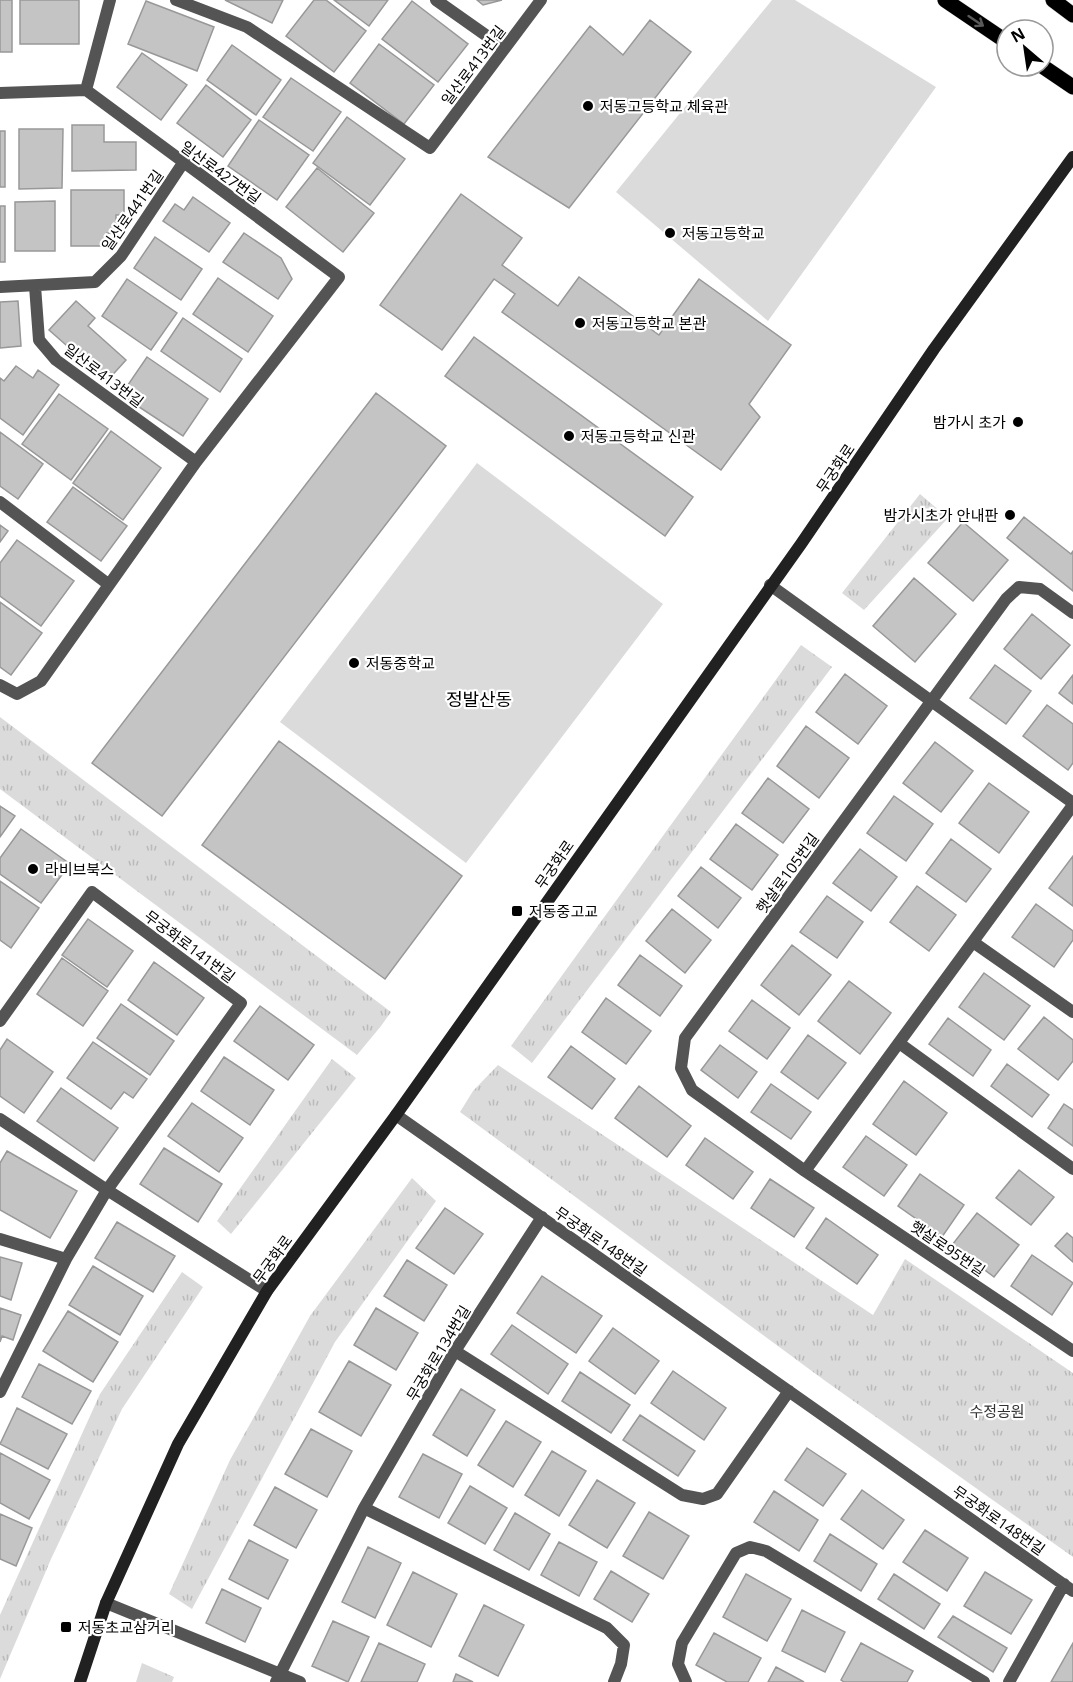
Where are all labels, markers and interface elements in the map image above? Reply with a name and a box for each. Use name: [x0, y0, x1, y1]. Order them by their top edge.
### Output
one-way arrow: [967, 15, 984, 27]
north arrow: [995, 18, 1055, 78]
street label: 일산로413번길: [437, 21, 509, 109]
text: N: [1007, 22, 1029, 48]
place label: 저동고등학교 체육관: [600, 96, 728, 116]
marker: 저동고등학교 체육관: [581, 99, 595, 113]
street label: 일산로427번길: [177, 136, 265, 208]
street label: 일산로441번길: [97, 165, 167, 255]
place label: 저동고등학교: [682, 223, 765, 243]
marker: 저동고등학교: [663, 226, 677, 240]
place label: 저동고등학교 본관: [592, 313, 706, 333]
marker: 저동고등학교 본관: [573, 316, 587, 330]
street label: 일산로413번길: [60, 339, 148, 411]
place label: 밤가시 초가: [933, 412, 1006, 432]
marker: 밤가시 초가: [1011, 415, 1025, 429]
place label: 저동고등학교 신관: [581, 426, 695, 446]
marker: 저동고등학교 신관: [562, 429, 576, 443]
street label: 무궁화로: [811, 440, 859, 496]
place label: 밤가시초가 안내판: [884, 505, 998, 525]
marker: 밤가시초가 안내판: [1003, 508, 1017, 522]
place label: 저동중학교: [366, 653, 435, 673]
marker: 저동중학교: [347, 656, 361, 670]
district label: 정발산동: [446, 687, 512, 711]
street label: 햇살로105번길: [751, 829, 823, 917]
street label: 무궁화로: [530, 836, 578, 892]
place label: 라비브북스: [45, 859, 114, 879]
marker: 라비브북스: [26, 862, 40, 876]
place label: 저동중고교: [529, 901, 598, 921]
marker: 저동중고교: [510, 904, 524, 918]
street label: 무궁화로141번길: [141, 905, 239, 987]
street label: 무궁화로148번길: [551, 1202, 651, 1280]
street label: 햇살로95번길: [907, 1216, 989, 1280]
street label: 무궁화로: [248, 1231, 296, 1287]
street label: 무궁화로134번길: [401, 1301, 475, 1405]
park label: 수정공원: [969, 1401, 1025, 1421]
street label: 무궁화로148번길: [949, 1481, 1049, 1559]
place label: 저동초교삼거리: [78, 1617, 175, 1637]
marker: 저동초교삼거리: [59, 1620, 73, 1634]

